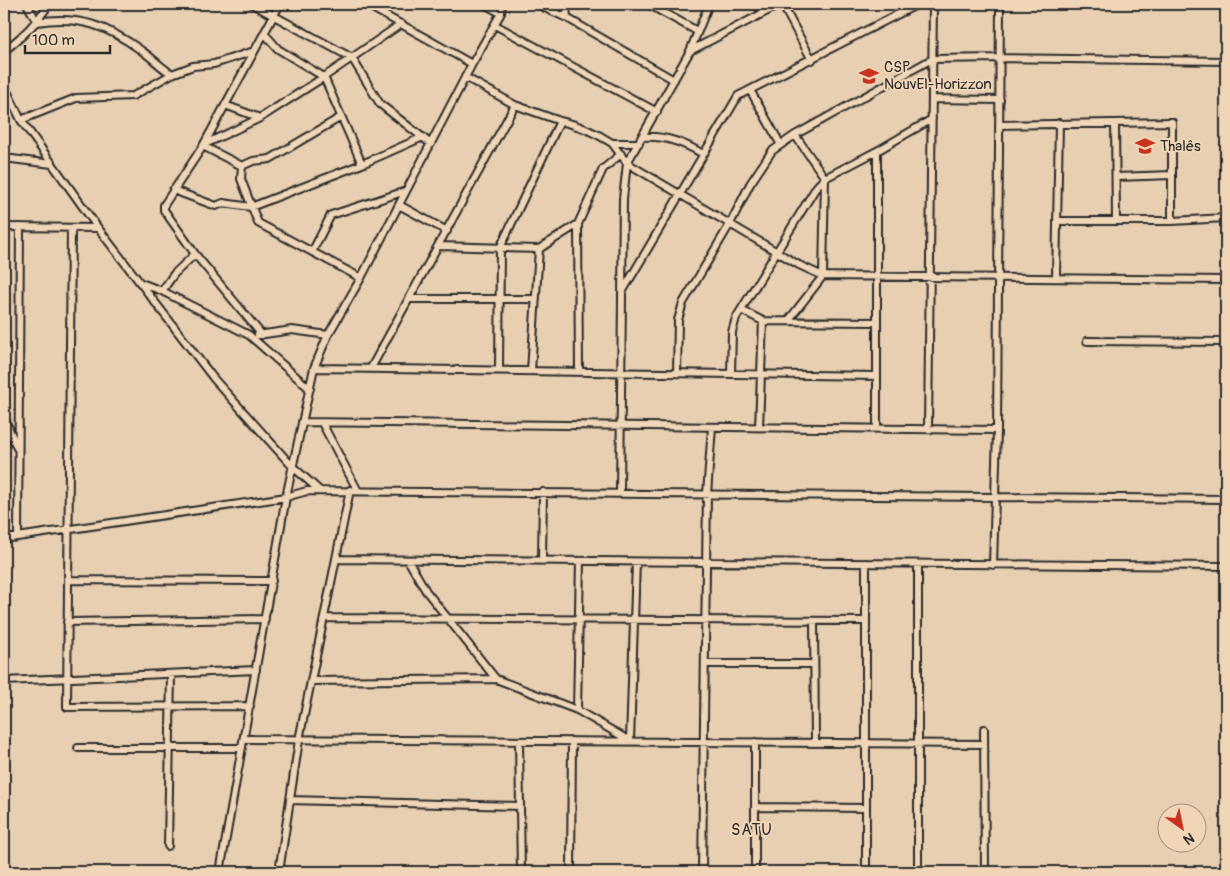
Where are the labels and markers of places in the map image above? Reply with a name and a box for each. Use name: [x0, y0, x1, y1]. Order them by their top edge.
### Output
place label: CSP NouvEl-Horizzon: [884, 58, 992, 94]
school or university icon: CSP NouvEl-Horizzon: [858, 65, 880, 87]
school or university icon: Thalês: [1134, 135, 1156, 157]
place label: Thalês: [1160, 137, 1201, 156]

